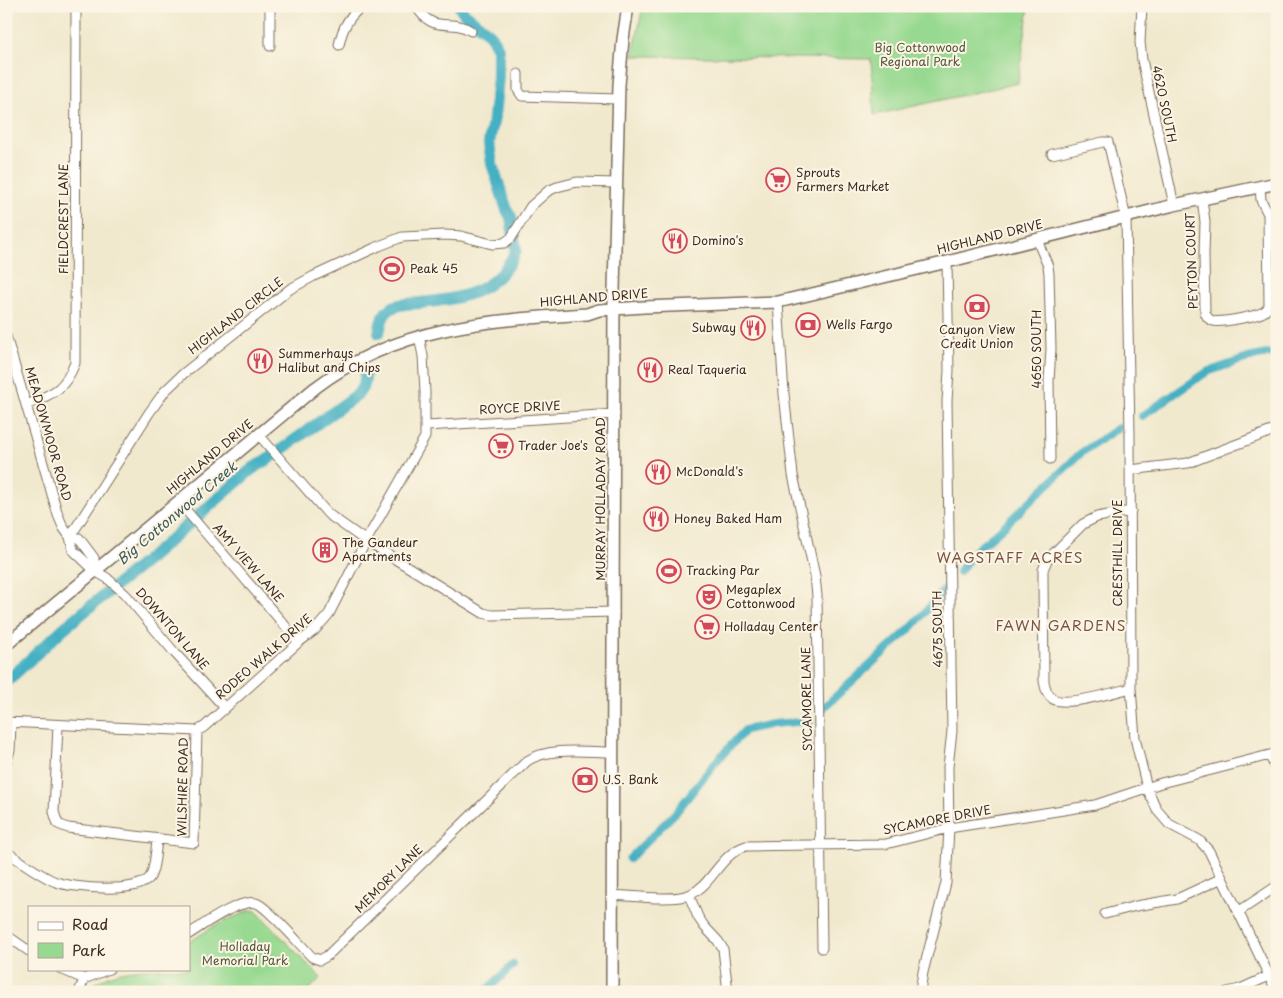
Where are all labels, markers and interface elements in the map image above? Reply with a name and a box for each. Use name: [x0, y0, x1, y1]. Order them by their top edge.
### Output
park label: Big Cottonwood Regional Park: [874, 38, 966, 70]
street label: 4620 SOUTH: [1148, 63, 1182, 144]
street label: FIELDCREST LANE: [54, 163, 72, 274]
place label: Sprouts Farmers Market: [796, 163, 889, 195]
supermarket icon: Sprouts Farmers Market: [765, 167, 791, 193]
street label: PEYTON COURT: [1180, 212, 1202, 310]
street label: HIGHLAND DRIVE: [935, 214, 1045, 258]
restaurant icon: Domino's: [662, 228, 688, 254]
place label: Domino's: [692, 231, 744, 249]
sports icon: Peak 45: [379, 256, 405, 282]
place label: Peak 45: [410, 259, 458, 277]
street label: HIGHLAND CIRCLE: [184, 272, 287, 358]
street label: HIGHLAND DRIVE: [539, 283, 649, 311]
bank icon: Canyon View Credit Union: [964, 294, 990, 320]
street label: 4650 SOUTH: [1027, 310, 1045, 388]
bank icon: Wells Fargo: [795, 312, 821, 338]
restaurant icon: Subway: [740, 315, 766, 341]
place label: Wells Fargo: [826, 315, 893, 333]
place label: Subway: [691, 318, 736, 336]
place label: Canyon View Credit Union: [939, 320, 1016, 352]
place label: Summerhays Halibut and Chips: [278, 344, 381, 376]
restaurant icon: Summerhays Halibut and Chips: [247, 348, 273, 374]
restaurant icon: Real Taqueria: [637, 357, 663, 383]
place label: Real Taqueria: [668, 360, 747, 378]
street label: MEADOWMOOR ROAD: [21, 364, 77, 503]
street label: ROYCE DRIVE: [479, 396, 561, 418]
street label: HIGHLAND DRIVE: [162, 414, 257, 498]
street label: MURRAY HOLLADAY ROAD: [591, 417, 609, 581]
supermarket icon: Trader Joe's: [488, 433, 514, 459]
place label: Trader Joe's: [518, 436, 589, 454]
water label: Big Cottonwood Creek: [112, 455, 243, 569]
restaurant icon: McDonald's: [645, 459, 671, 485]
place label: McDonald's: [676, 462, 744, 480]
street label: CRESTHILL DRIVE: [1108, 499, 1126, 607]
restaurant icon: Honey Baked Ham: [643, 506, 669, 532]
place label: Honey Baked Ham: [674, 509, 782, 527]
street label: AMY VIEW LANE: [209, 519, 289, 606]
place label: The Gandeur Apartments: [342, 533, 418, 565]
building icon: The Gandeur Apartments: [312, 537, 338, 563]
district label: WAGSTAFF ACRES: [937, 547, 1083, 568]
sports icon: Tracking Par: [656, 558, 682, 584]
place label: Tracking Par: [686, 561, 760, 579]
place label: Megaplex Cottonwood: [726, 580, 795, 612]
street label: DOWNTON LANE: [132, 583, 214, 674]
theatre icon: Megaplex Cottonwood: [696, 584, 722, 610]
street label: 4675 SOUTH: [927, 590, 947, 668]
street label: RODEO WALK DRIVE: [211, 609, 316, 703]
supermarket icon: Holladay Center: [694, 614, 720, 640]
district label: FAWN GARDENS: [995, 615, 1127, 636]
place label: Holladay Center: [724, 617, 819, 635]
street label: SYCAMORE LANE: [796, 647, 816, 751]
street label: WILSHIRE ROAD: [172, 737, 192, 837]
bank icon: U.S. Bank: [572, 767, 598, 793]
place label: U.S. Bank: [602, 770, 658, 788]
street label: SYCAMORE DRIVE: [881, 800, 992, 838]
street label: MEMORY LANE: [350, 840, 427, 917]
legend: [28, 906, 190, 970]
text: Road: [72, 912, 108, 935]
park label: Holladay Memorial Park: [202, 937, 288, 969]
text: Park: [72, 938, 106, 961]

